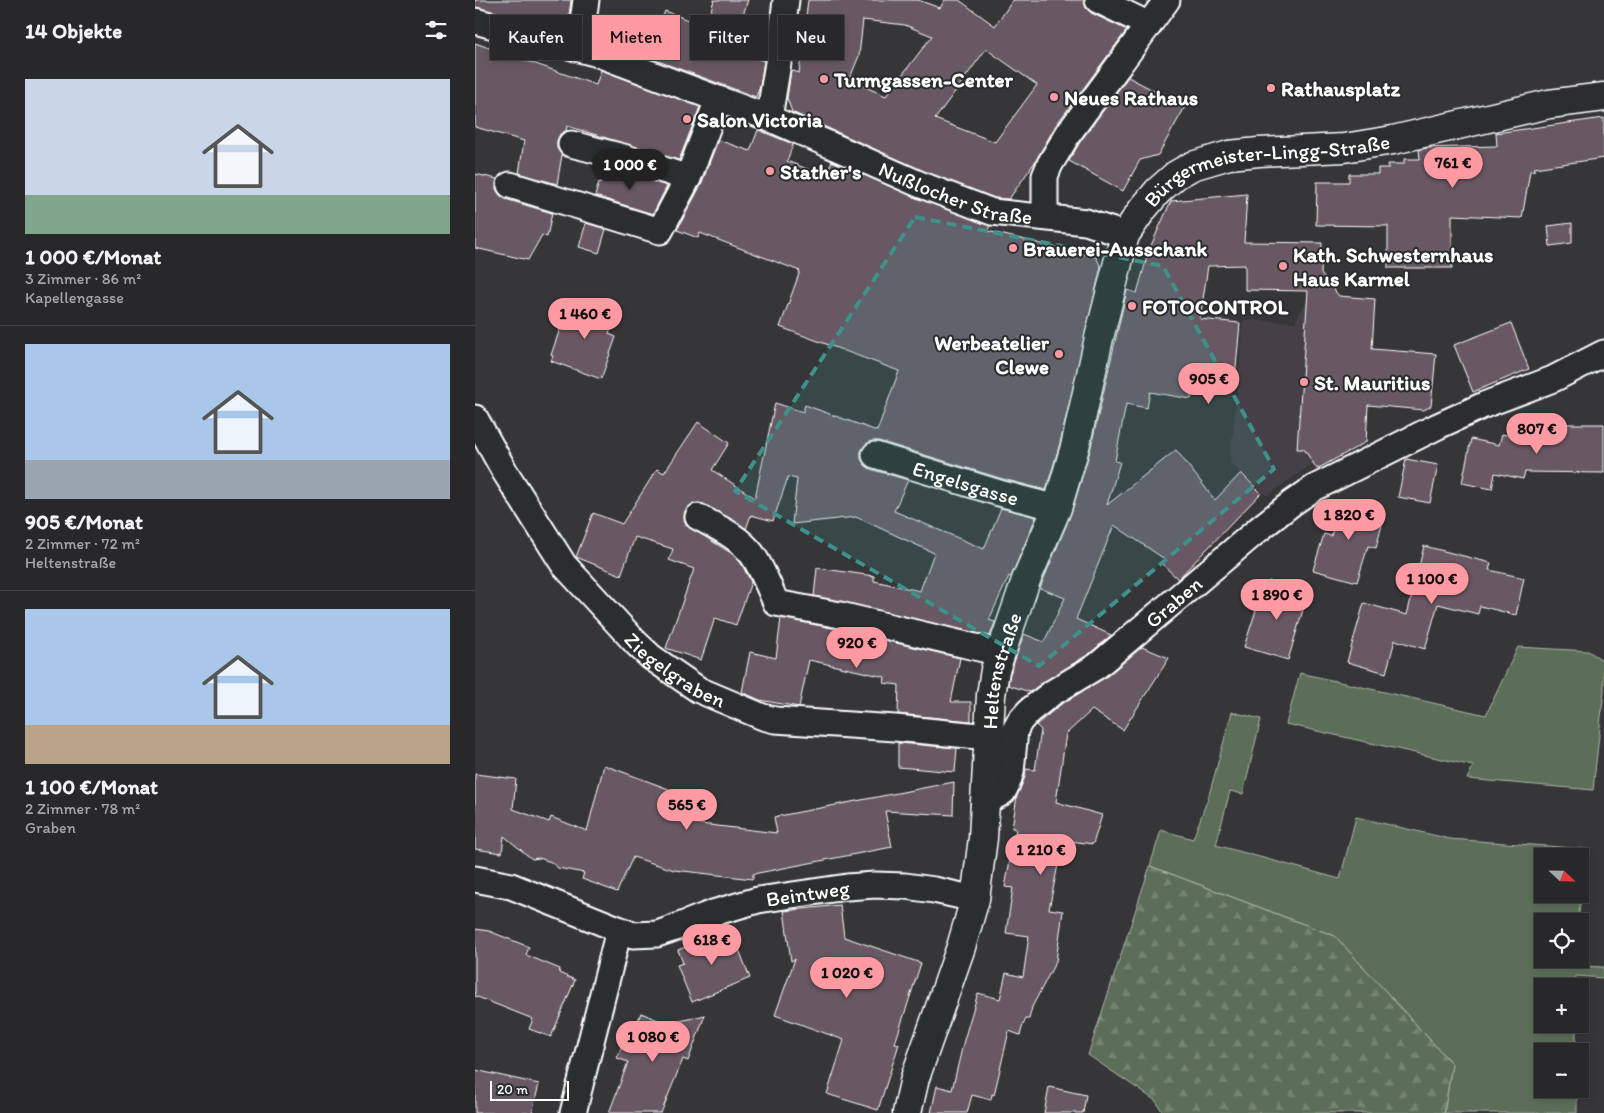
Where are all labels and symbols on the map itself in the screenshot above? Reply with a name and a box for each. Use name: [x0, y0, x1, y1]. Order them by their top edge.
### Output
place label: Turmgassen-Center: [833, 67, 1014, 93]
marker: Turmgassen-Center: [818, 73, 830, 85]
place label: Rathausplatz: [1281, 76, 1400, 102]
marker: Rathausplatz: [1265, 82, 1277, 94]
place label: Neues Rathaus: [1064, 85, 1198, 110]
marker: Neues Rathaus: [1048, 91, 1060, 103]
place label: Salon Victoria: [697, 107, 824, 132]
marker: Salon Victoria: [681, 113, 693, 125]
street label: Bürgermeister-Lingg-Straße: [1138, 128, 1392, 211]
pin: 761 €: [1418, 146, 1488, 189]
pin: 1 000 €: [584, 148, 676, 191]
street label: Nußlocher Straße: [875, 155, 1034, 229]
place label: Stather's: [780, 159, 861, 184]
marker: Stather's: [764, 165, 776, 177]
place label: Brauerei-Ausschank: [1023, 236, 1208, 261]
marker: Brauerei-Ausschank: [1007, 242, 1019, 254]
place label: Kath. Schwesternhaus Haus Karmel: [1293, 242, 1493, 291]
marker: Kath. Schwesternhaus Haus Karmel: [1277, 260, 1289, 272]
place label: FOTOCONTROL: [1142, 294, 1289, 319]
pin: 1 460 €: [539, 298, 631, 340]
marker: FOTOCONTROL: [1126, 300, 1138, 312]
place label: Werbeatelier Clewe: [934, 330, 1050, 379]
marker: Werbeatelier Clewe: [1053, 348, 1065, 360]
pin: 905 €: [1174, 362, 1244, 405]
place label: St. Mauritius: [1314, 370, 1430, 395]
marker: St. Mauritius: [1298, 376, 1310, 388]
pin: 807 €: [1502, 412, 1572, 455]
street label: Engelsgasse: [910, 455, 1021, 510]
pin: 1 820 €: [1303, 498, 1395, 541]
pin: 1 100 €: [1386, 562, 1478, 605]
street label: Graben: [1140, 570, 1207, 633]
pin: 1 890 €: [1231, 578, 1323, 621]
street label: Heltenstraße: [977, 609, 1026, 730]
pin: 920 €: [822, 626, 892, 669]
street label: Ziegelgraben: [620, 627, 729, 712]
pin: 565 €: [652, 788, 722, 831]
pin: 1 210 €: [995, 834, 1087, 876]
north arrow: [1534, 848, 1589, 902]
street label: Beintweg: [764, 874, 851, 911]
pin: 618 €: [677, 924, 747, 966]
pin: 1 020 €: [801, 956, 893, 999]
pin: 1 080 €: [607, 1020, 699, 1063]
scale bar: [490, 1078, 569, 1101]

